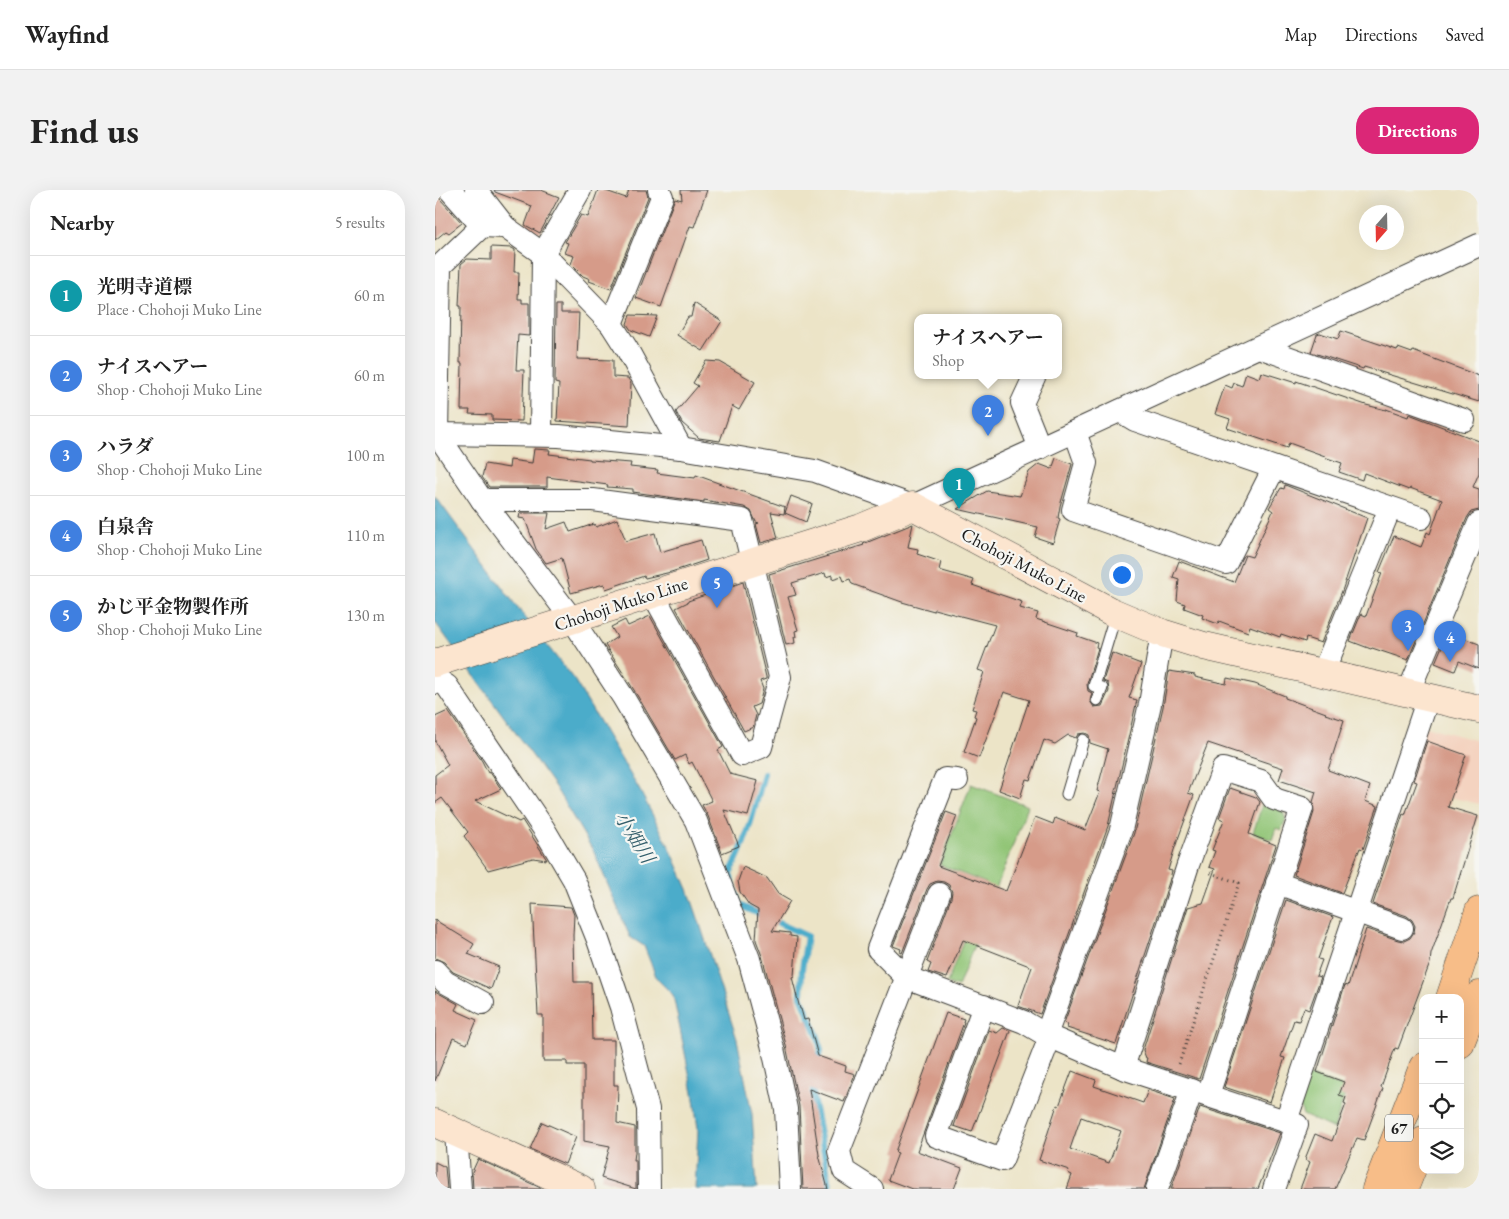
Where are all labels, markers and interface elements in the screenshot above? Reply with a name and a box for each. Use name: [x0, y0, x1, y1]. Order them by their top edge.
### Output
text: Wayfind: [25, 19, 109, 50]
text: Map: [1285, 23, 1317, 46]
text: Directions: [1345, 23, 1417, 46]
text: Saved: [1445, 23, 1484, 46]
button: Directions: [1356, 107, 1479, 154]
text: Find us: [30, 108, 139, 153]
north arrow: [1359, 205, 1404, 250]
text: Nearby: [50, 209, 114, 236]
text: 5 results: [335, 212, 385, 233]
text: 光明寺道標: [97, 274, 192, 299]
text: 1: [62, 285, 70, 306]
text: 60 m: [354, 285, 385, 306]
text: Place · Chohoji Muko Line: [97, 299, 262, 320]
popup: [914, 314, 1062, 379]
text: ナイスヘアー: [932, 325, 1044, 350]
text: Shop: [932, 350, 964, 371]
text: ナイスヘアー: [97, 354, 208, 379]
text: 2: [62, 365, 70, 386]
text: 60 m: [354, 365, 385, 386]
text: Shop · Chohoji Muko Line: [97, 379, 262, 400]
pin: 2: [972, 395, 1004, 436]
text: ハラダ: [97, 434, 154, 459]
text: 3: [62, 445, 70, 466]
text: 100 m: [346, 445, 385, 466]
text: Shop · Chohoji Muko Line: [97, 459, 262, 480]
pin: 1: [943, 468, 975, 509]
text: 白泉舎: [97, 514, 154, 539]
street label: Chohoji Muko Line: [957, 522, 1091, 607]
text: 4: [62, 525, 70, 546]
text: 110 m: [346, 525, 385, 546]
text: Shop · Chohoji Muko Line: [97, 539, 262, 560]
your location: [1109, 562, 1135, 588]
pin: 5: [701, 567, 733, 608]
street label: Chohoji Muko Line: [551, 571, 691, 636]
text: かじ平金物製作所: [97, 594, 249, 619]
text: 5: [62, 605, 70, 626]
text: 130 m: [346, 605, 385, 626]
pin: 3: [1392, 610, 1424, 651]
text: Shop · Chohoji Muko Line: [97, 619, 262, 640]
pin: 4: [1434, 621, 1466, 662]
water label: 小畑川: [609, 806, 661, 870]
map controls: [1419, 994, 1464, 1174]
button: +: [1419, 994, 1464, 1039]
button: −: [1419, 1039, 1464, 1084]
button: locate: [1419, 1084, 1464, 1129]
road number: 67: [1385, 1114, 1413, 1141]
button: layers: [1419, 1129, 1464, 1174]

